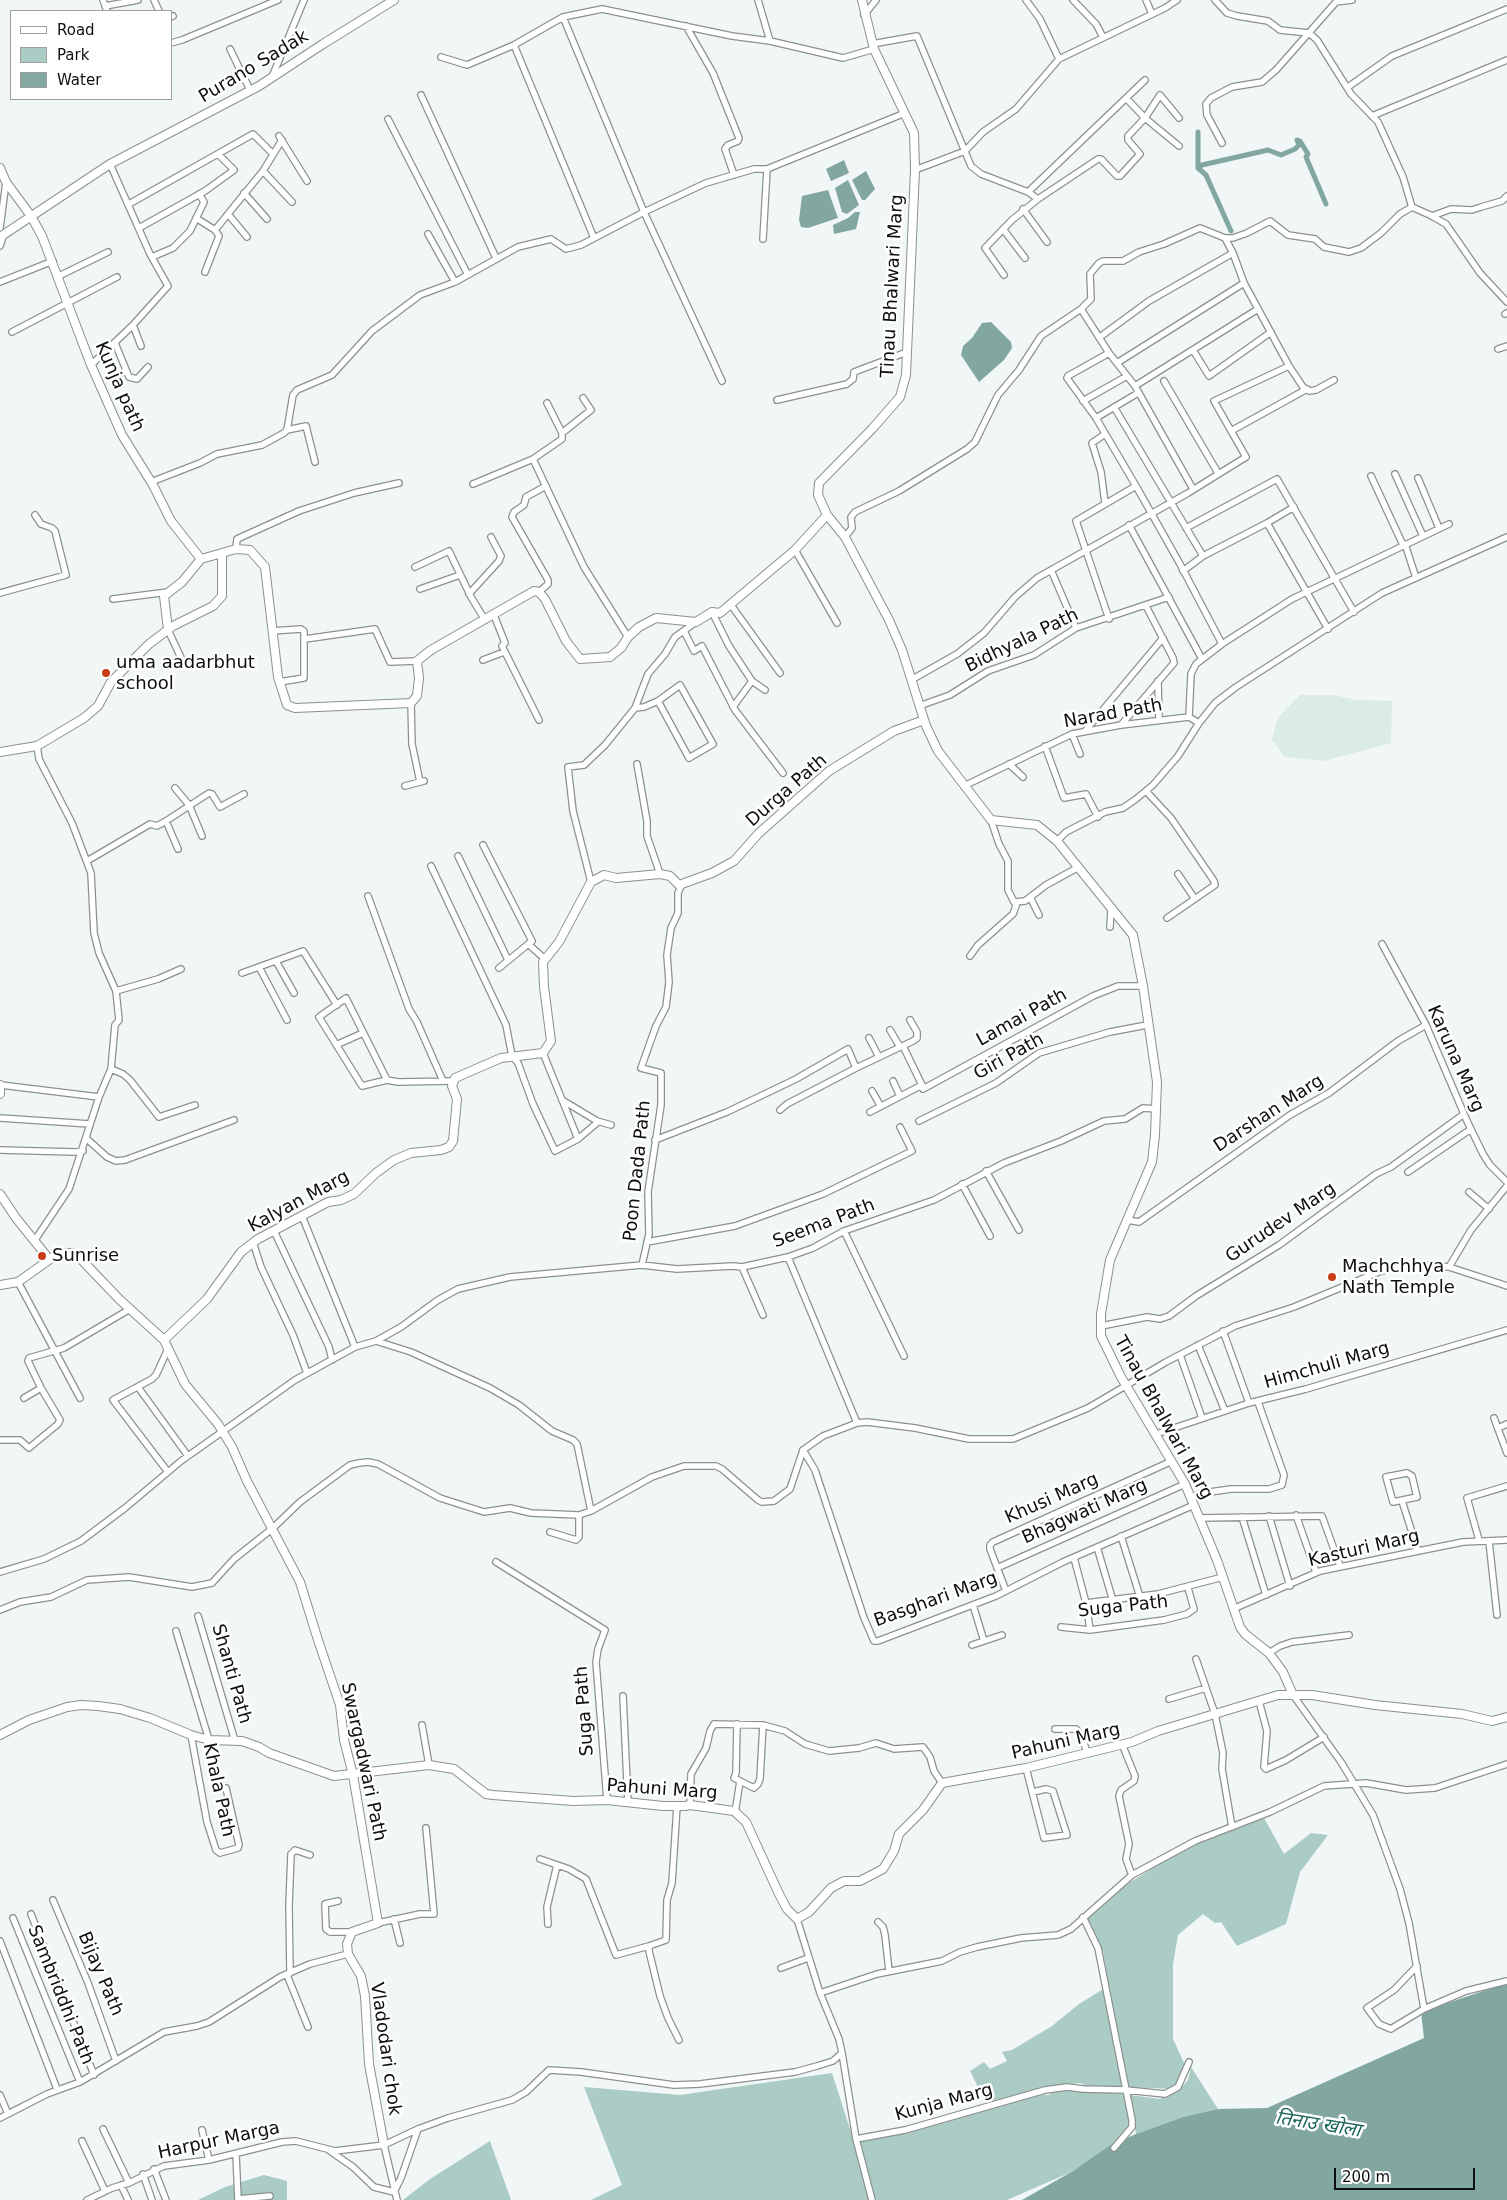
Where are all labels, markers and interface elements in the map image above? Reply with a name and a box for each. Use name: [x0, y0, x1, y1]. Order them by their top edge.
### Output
legend: [10, 10, 172, 100]
text: Road: [57, 21, 95, 39]
street label: Purano Sadak: [195, 26, 313, 108]
text: Park: [57, 46, 89, 64]
text: Water: [57, 71, 101, 89]
street label: Tinau Bhalwari Marg: [877, 194, 909, 378]
street label: Kunja path: [90, 339, 148, 435]
street label: Bidhyala Path: [962, 604, 1082, 678]
place label: uma aadarbhut school: [116, 652, 255, 694]
marker: uma aadarbhut school: [100, 667, 112, 679]
street label: Narad Path: [1062, 695, 1164, 733]
street label: Durga Path: [742, 750, 832, 832]
street label: Lamai Path: [973, 984, 1071, 1052]
street label: Karuna Marg: [1422, 1002, 1488, 1116]
street label: Giri Path: [970, 1029, 1048, 1085]
street label: Darshan Marg: [1210, 1071, 1328, 1157]
street label: Poon Dada Path: [620, 1099, 656, 1243]
street label: Kalyan Marg: [245, 1166, 353, 1238]
street label: Gurudev Marg: [1222, 1178, 1340, 1268]
street label: Seema Path: [770, 1195, 878, 1253]
place label: Sunrise: [52, 1245, 119, 1267]
marker: Sunrise: [36, 1250, 48, 1262]
place label: Machchhya Nath Temple: [1342, 1256, 1455, 1298]
marker: Machchhya Nath Temple: [1326, 1271, 1338, 1283]
street label: Tinau Bhalwari Marg: [1109, 1332, 1217, 1504]
street label: Himchuli Marg: [1262, 1338, 1392, 1394]
street label: Khusi Marg: [1002, 1469, 1102, 1529]
street label: Bhagwati Marg: [1019, 1475, 1151, 1549]
street label: Kasturi Marg: [1306, 1526, 1422, 1572]
street label: Basghari Marg: [871, 1568, 1001, 1632]
street label: Suga Path: [1077, 1592, 1169, 1622]
street label: Shanti Path: [206, 1622, 256, 1726]
street label: Suga Path: [571, 1665, 599, 1757]
street label: Swargadwari Path: [336, 1681, 390, 1843]
street label: Pahuni Marg: [1009, 1719, 1123, 1765]
street label: Khala Path: [198, 1741, 238, 1839]
street label: Pahuni Marg: [606, 1775, 718, 1805]
street label: Sambriddhi Path: [22, 1922, 98, 2068]
street label: Bijay Path: [73, 1929, 127, 2019]
street label: Vladodari chok: [365, 1981, 405, 2117]
street label: Kunja Marg: [893, 2080, 995, 2126]
water label: तिनाउ खोला: [1274, 2107, 1362, 2143]
street label: Harpur Marga: [156, 2118, 282, 2164]
scale bar: [1337, 2158, 1478, 2190]
text: 200 m: [1342, 2168, 1390, 2186]

